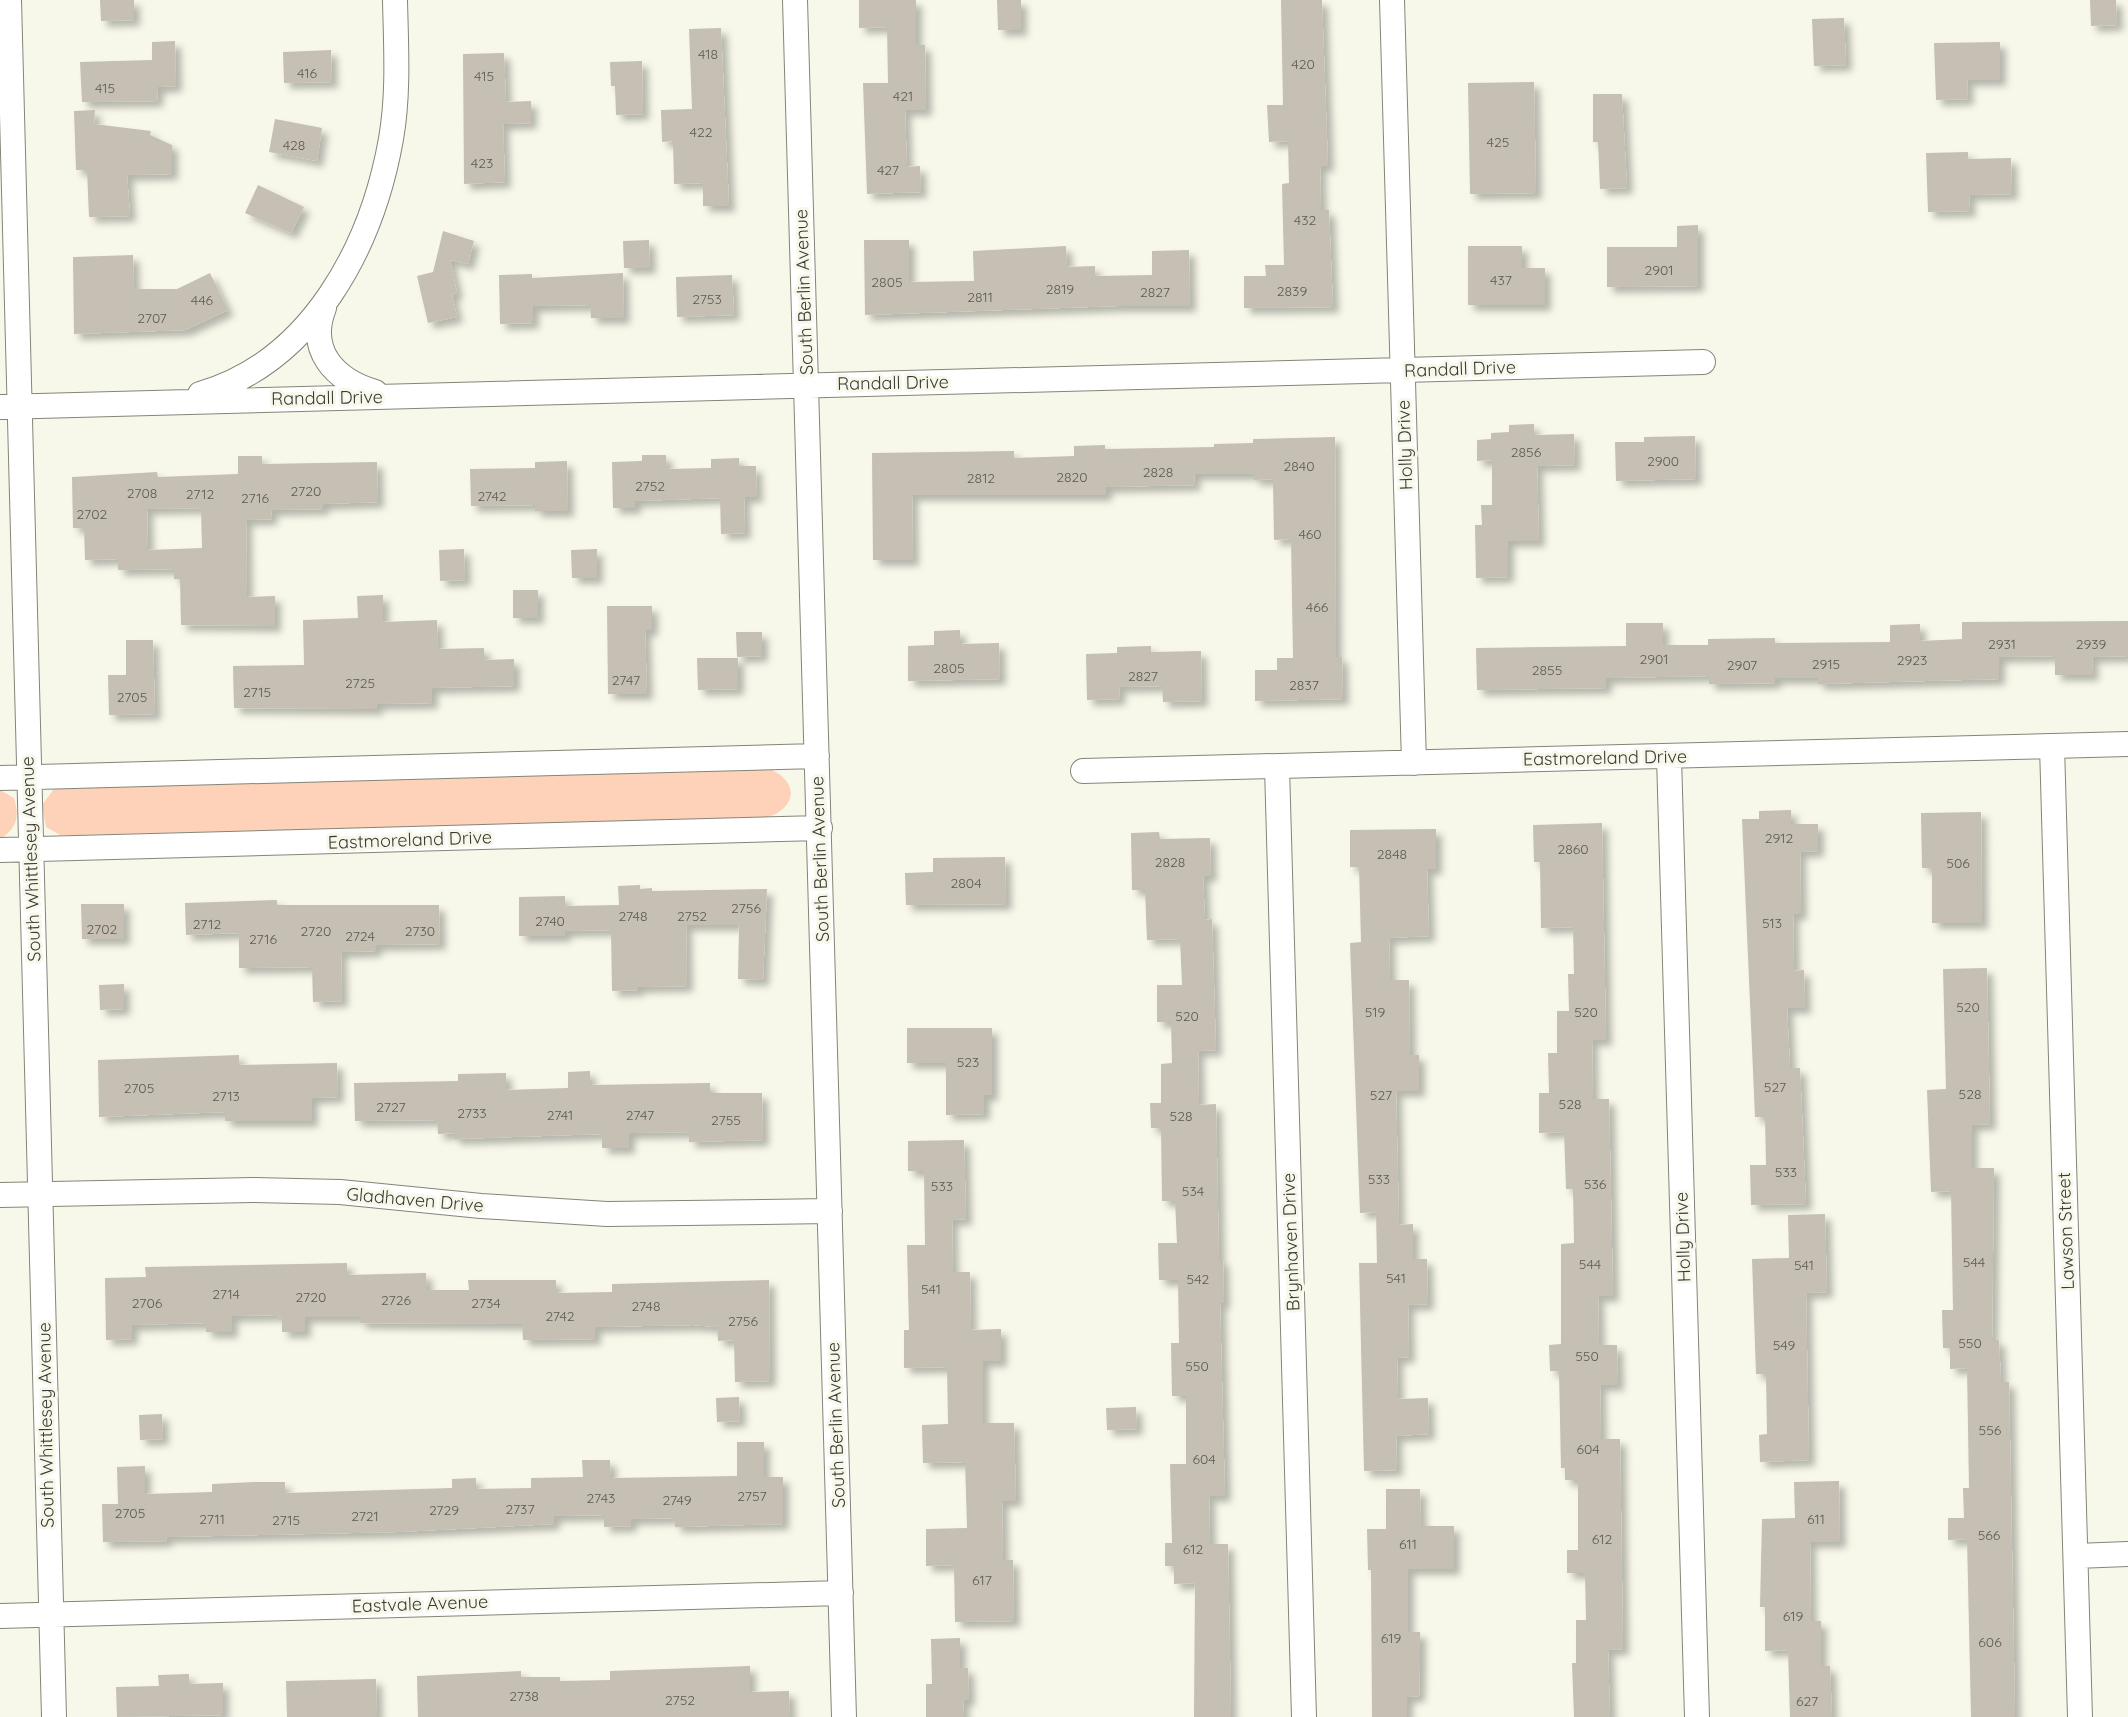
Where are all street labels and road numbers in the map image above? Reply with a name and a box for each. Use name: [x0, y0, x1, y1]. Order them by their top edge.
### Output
street label: South Berlin Avenue: [789, 209, 818, 375]
street label: Randall Drive: [1404, 355, 1516, 382]
street label: Randall Drive: [837, 370, 949, 395]
street label: Randall Drive: [271, 385, 383, 410]
street label: Holly Drive: [1391, 399, 1418, 491]
street label: Eastmoreland Drive: [1523, 745, 1687, 770]
street label: South Whittlesey Avenue: [15, 756, 46, 962]
street label: South Berlin Avenue: [805, 776, 834, 942]
street label: Eastmoreland Drive: [327, 825, 492, 854]
street label: Brynhaven Drive: [1277, 1172, 1304, 1312]
street label: Lawson Street: [2052, 1172, 2079, 1290]
street label: Gladhaven Drive: [345, 1182, 485, 1217]
street label: Holly Drive: [1669, 1191, 1696, 1283]
street label: South Whittlesey Avenue: [32, 1322, 59, 1528]
street label: South Berlin Avenue: [821, 1342, 850, 1508]
street label: Eastvale Avenue: [351, 1590, 489, 1617]

